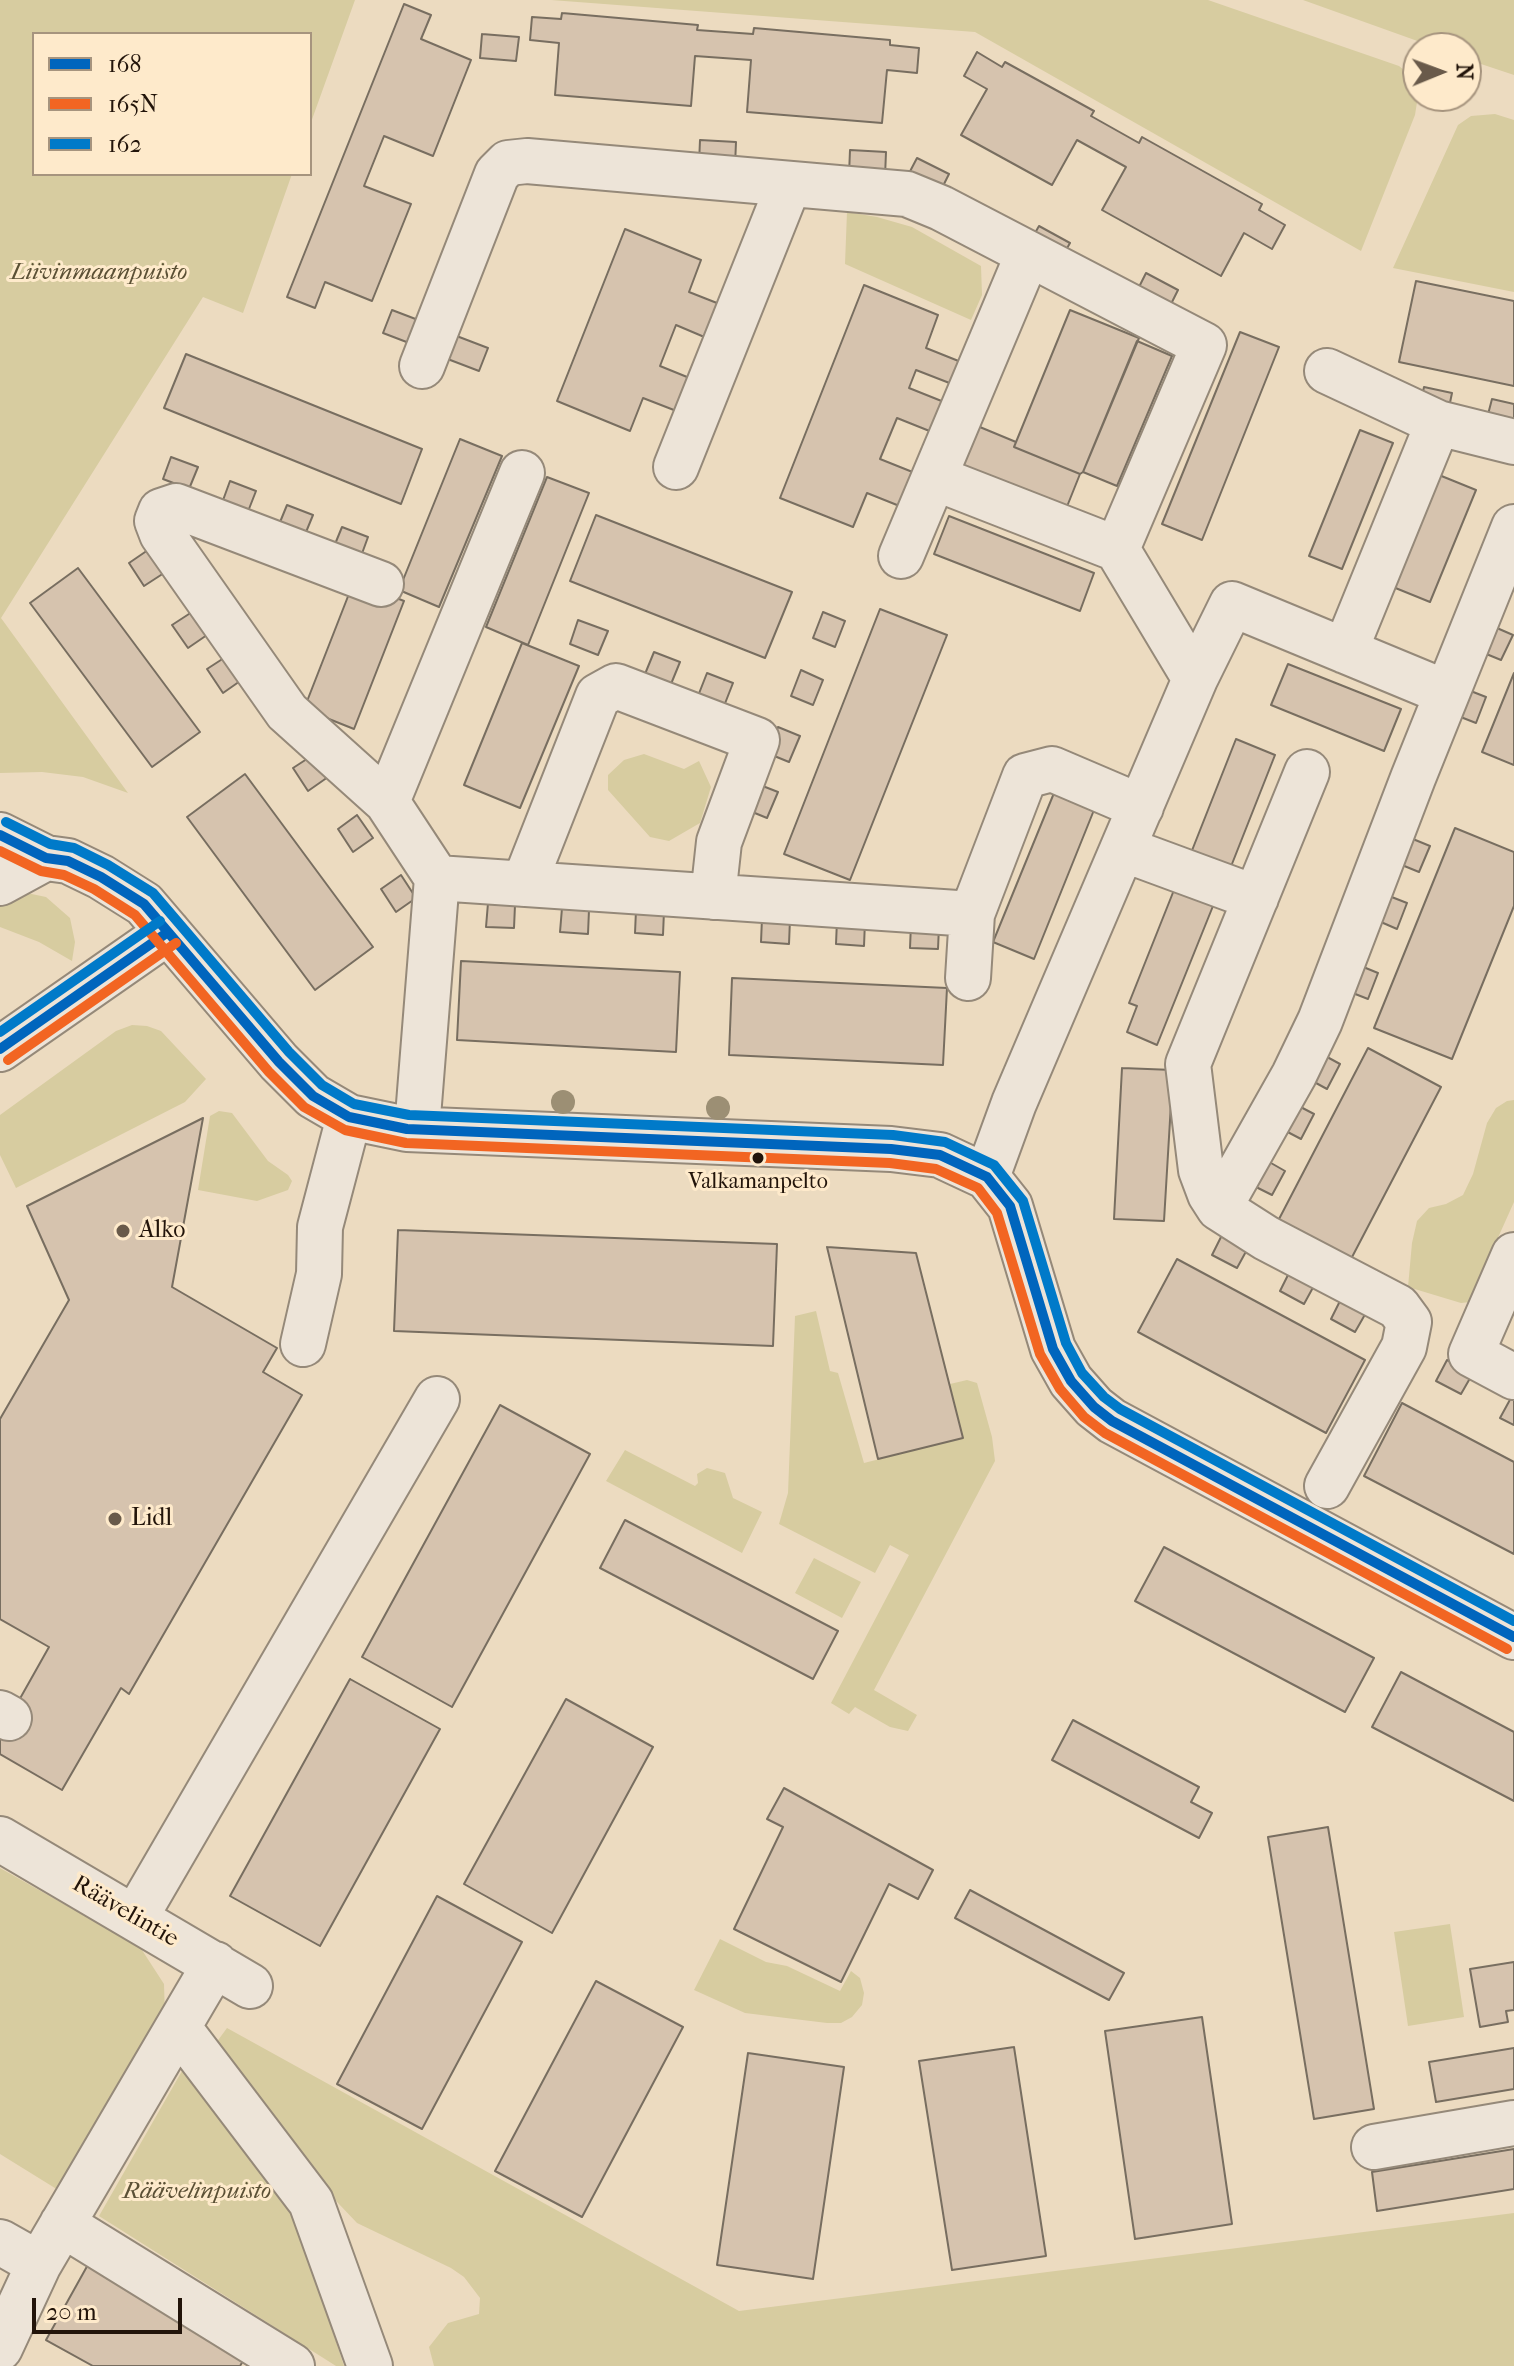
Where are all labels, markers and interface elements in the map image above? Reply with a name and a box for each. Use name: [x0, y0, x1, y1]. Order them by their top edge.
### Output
legend: [32, 32, 312, 176]
north arrow: [1402, 32, 1482, 112]
text: 168: [108, 50, 142, 78]
text: N: [1451, 63, 1477, 80]
text: 165N: [108, 90, 158, 118]
text: 162: [108, 130, 142, 158]
park label: Liivinmaanpuisto: [11, 259, 187, 287]
marker: Valkamanpelto: [750, 1150, 766, 1166]
place label: Valkamanpelto: [688, 1170, 828, 1196]
place label: Alko: [139, 1217, 185, 1245]
marker: Alko: [114, 1222, 132, 1240]
place label: Lidl: [131, 1505, 172, 1533]
marker: Lidl: [106, 1510, 124, 1528]
street label: Räävelintie: [67, 1870, 183, 1954]
park label: Räävelinpuisto: [123, 2178, 271, 2206]
scale bar: [36, 2282, 186, 2332]
text: 20 m: [46, 2298, 97, 2326]

